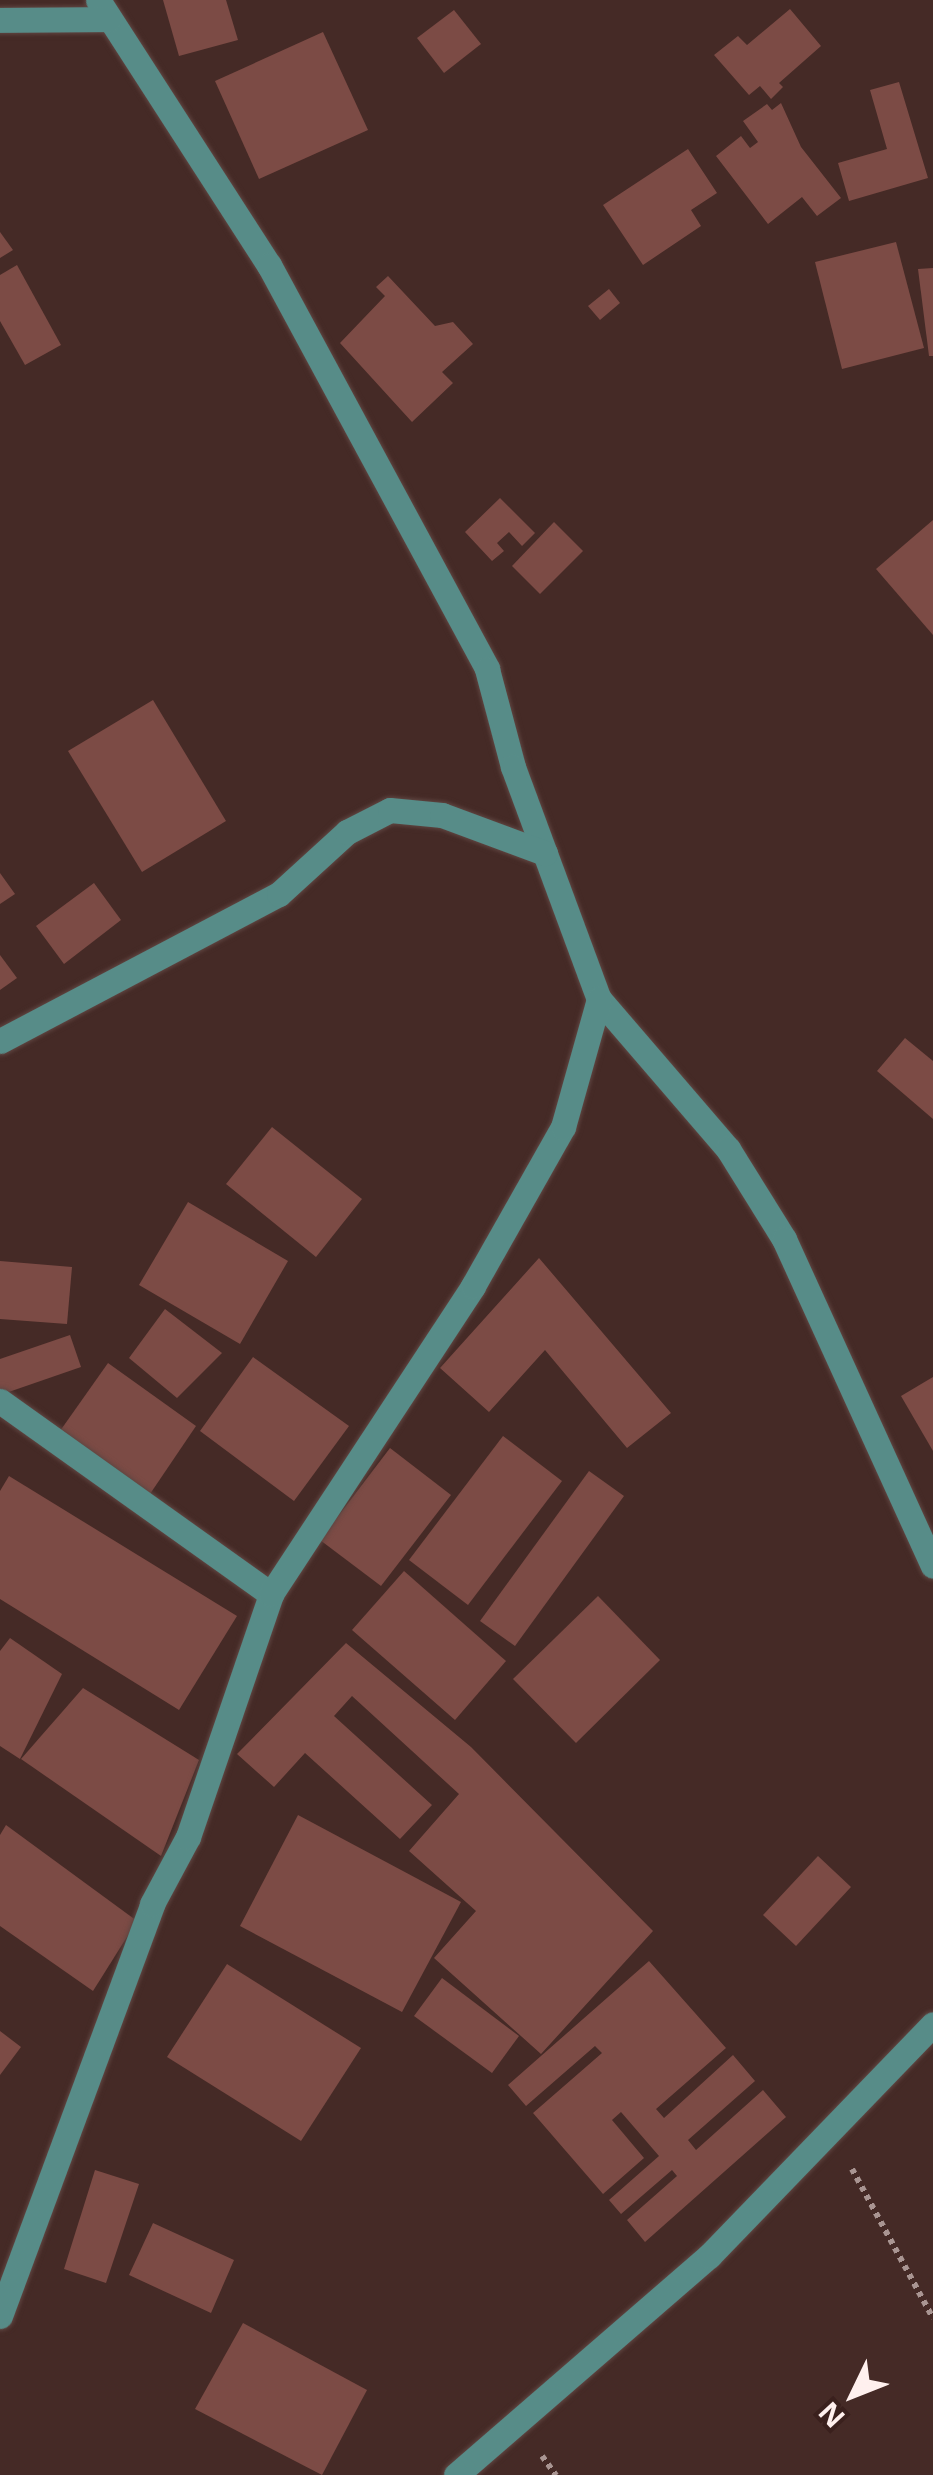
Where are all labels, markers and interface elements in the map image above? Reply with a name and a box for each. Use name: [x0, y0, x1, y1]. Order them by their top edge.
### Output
north arrow: [803, 2345, 903, 2445]
text: N: [809, 2394, 853, 2437]

